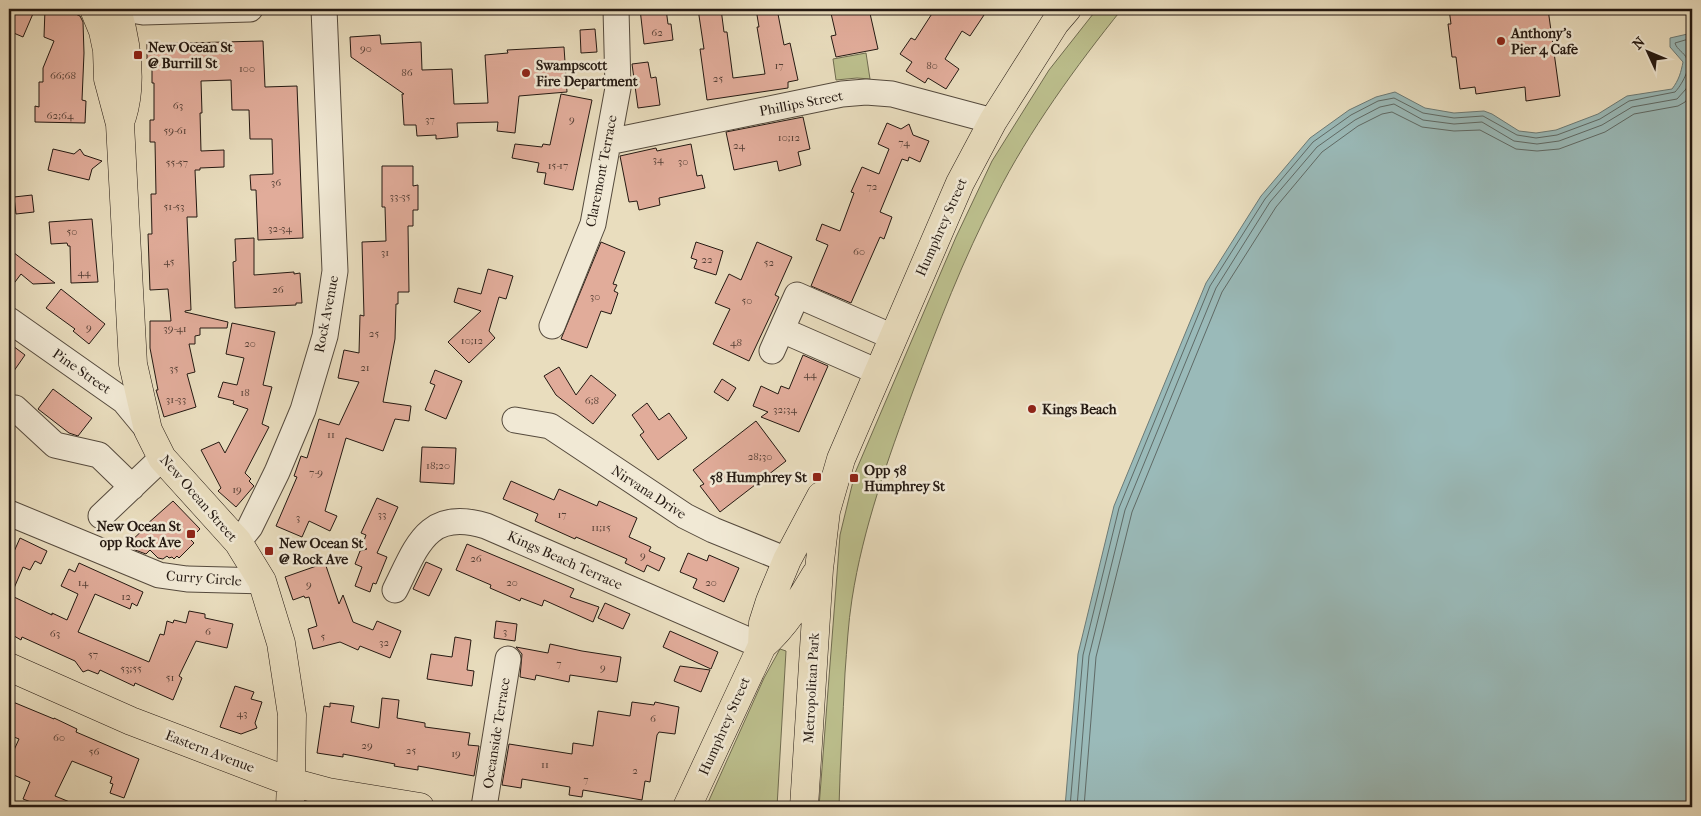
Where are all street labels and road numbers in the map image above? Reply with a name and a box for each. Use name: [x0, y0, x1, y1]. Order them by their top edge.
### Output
street label: Phillips Street: [758, 87, 844, 120]
street label: Claremont Terrace: [582, 114, 621, 229]
street label: Humphrey Street: [912, 175, 971, 279]
street label: Rock Avenue: [311, 274, 342, 354]
street label: Pine Street: [49, 345, 114, 398]
street label: New Ocean Street: [156, 451, 241, 545]
street label: Nirvana Drive: [608, 462, 689, 523]
street label: Kings Beach Terrace: [505, 527, 625, 594]
street label: Curry Circle: [166, 567, 242, 590]
street label: Metropolitan Park: [800, 632, 823, 744]
street label: Humphrey Street: [695, 674, 754, 778]
street label: Oceanside Terrace: [479, 676, 514, 790]
street label: Eastern Avenue: [163, 727, 257, 776]

